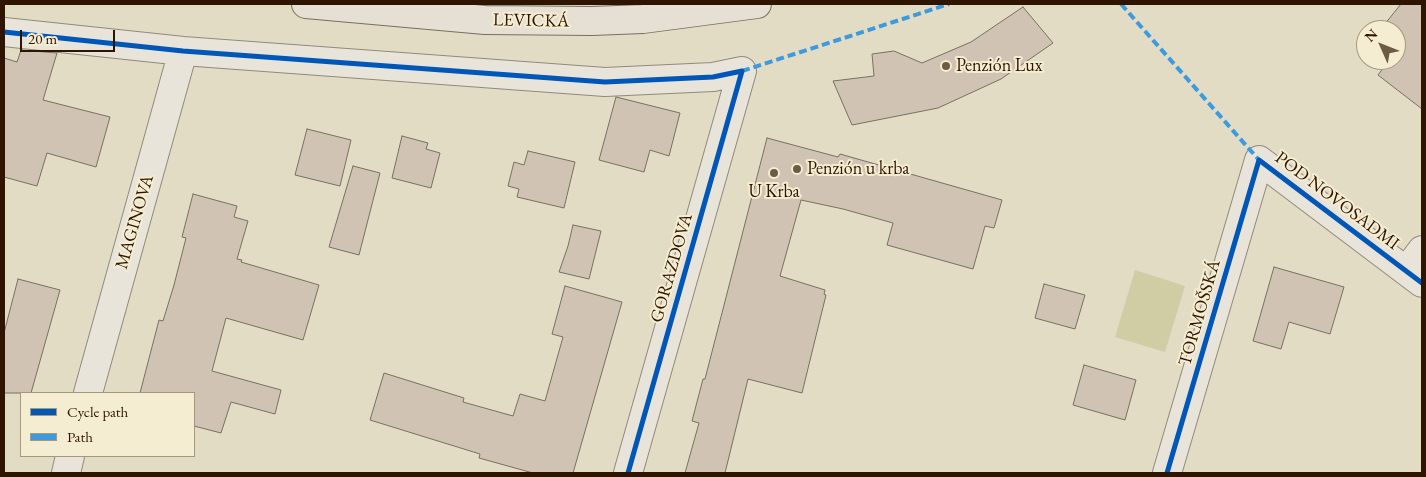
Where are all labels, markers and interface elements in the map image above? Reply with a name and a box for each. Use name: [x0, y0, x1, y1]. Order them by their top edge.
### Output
street label: LEVICKÁ: [493, 10, 569, 32]
scale bar: [22, 20, 118, 52]
north arrow: [1356, 20, 1406, 70]
text: N: [1361, 25, 1381, 46]
text: 20 m: [28, 29, 57, 48]
place label: Penzión Lux: [956, 55, 1043, 77]
marker: Penzión Lux: [940, 60, 952, 72]
street label: POD NOVOSADMI: [1271, 147, 1403, 255]
place label: Penzión u krba: [807, 158, 909, 180]
marker: Penzión u krba: [791, 163, 803, 175]
marker: U Krba: [768, 167, 780, 179]
street label: MAGINOVA: [111, 172, 159, 272]
place label: U Krba: [748, 181, 800, 203]
street label: GORAZDOVA: [646, 211, 698, 325]
street label: TORMOŠSKÁ: [1175, 257, 1225, 369]
legend: [20, 392, 195, 457]
text: Cycle path: [67, 402, 128, 421]
text: Path: [67, 427, 93, 446]

